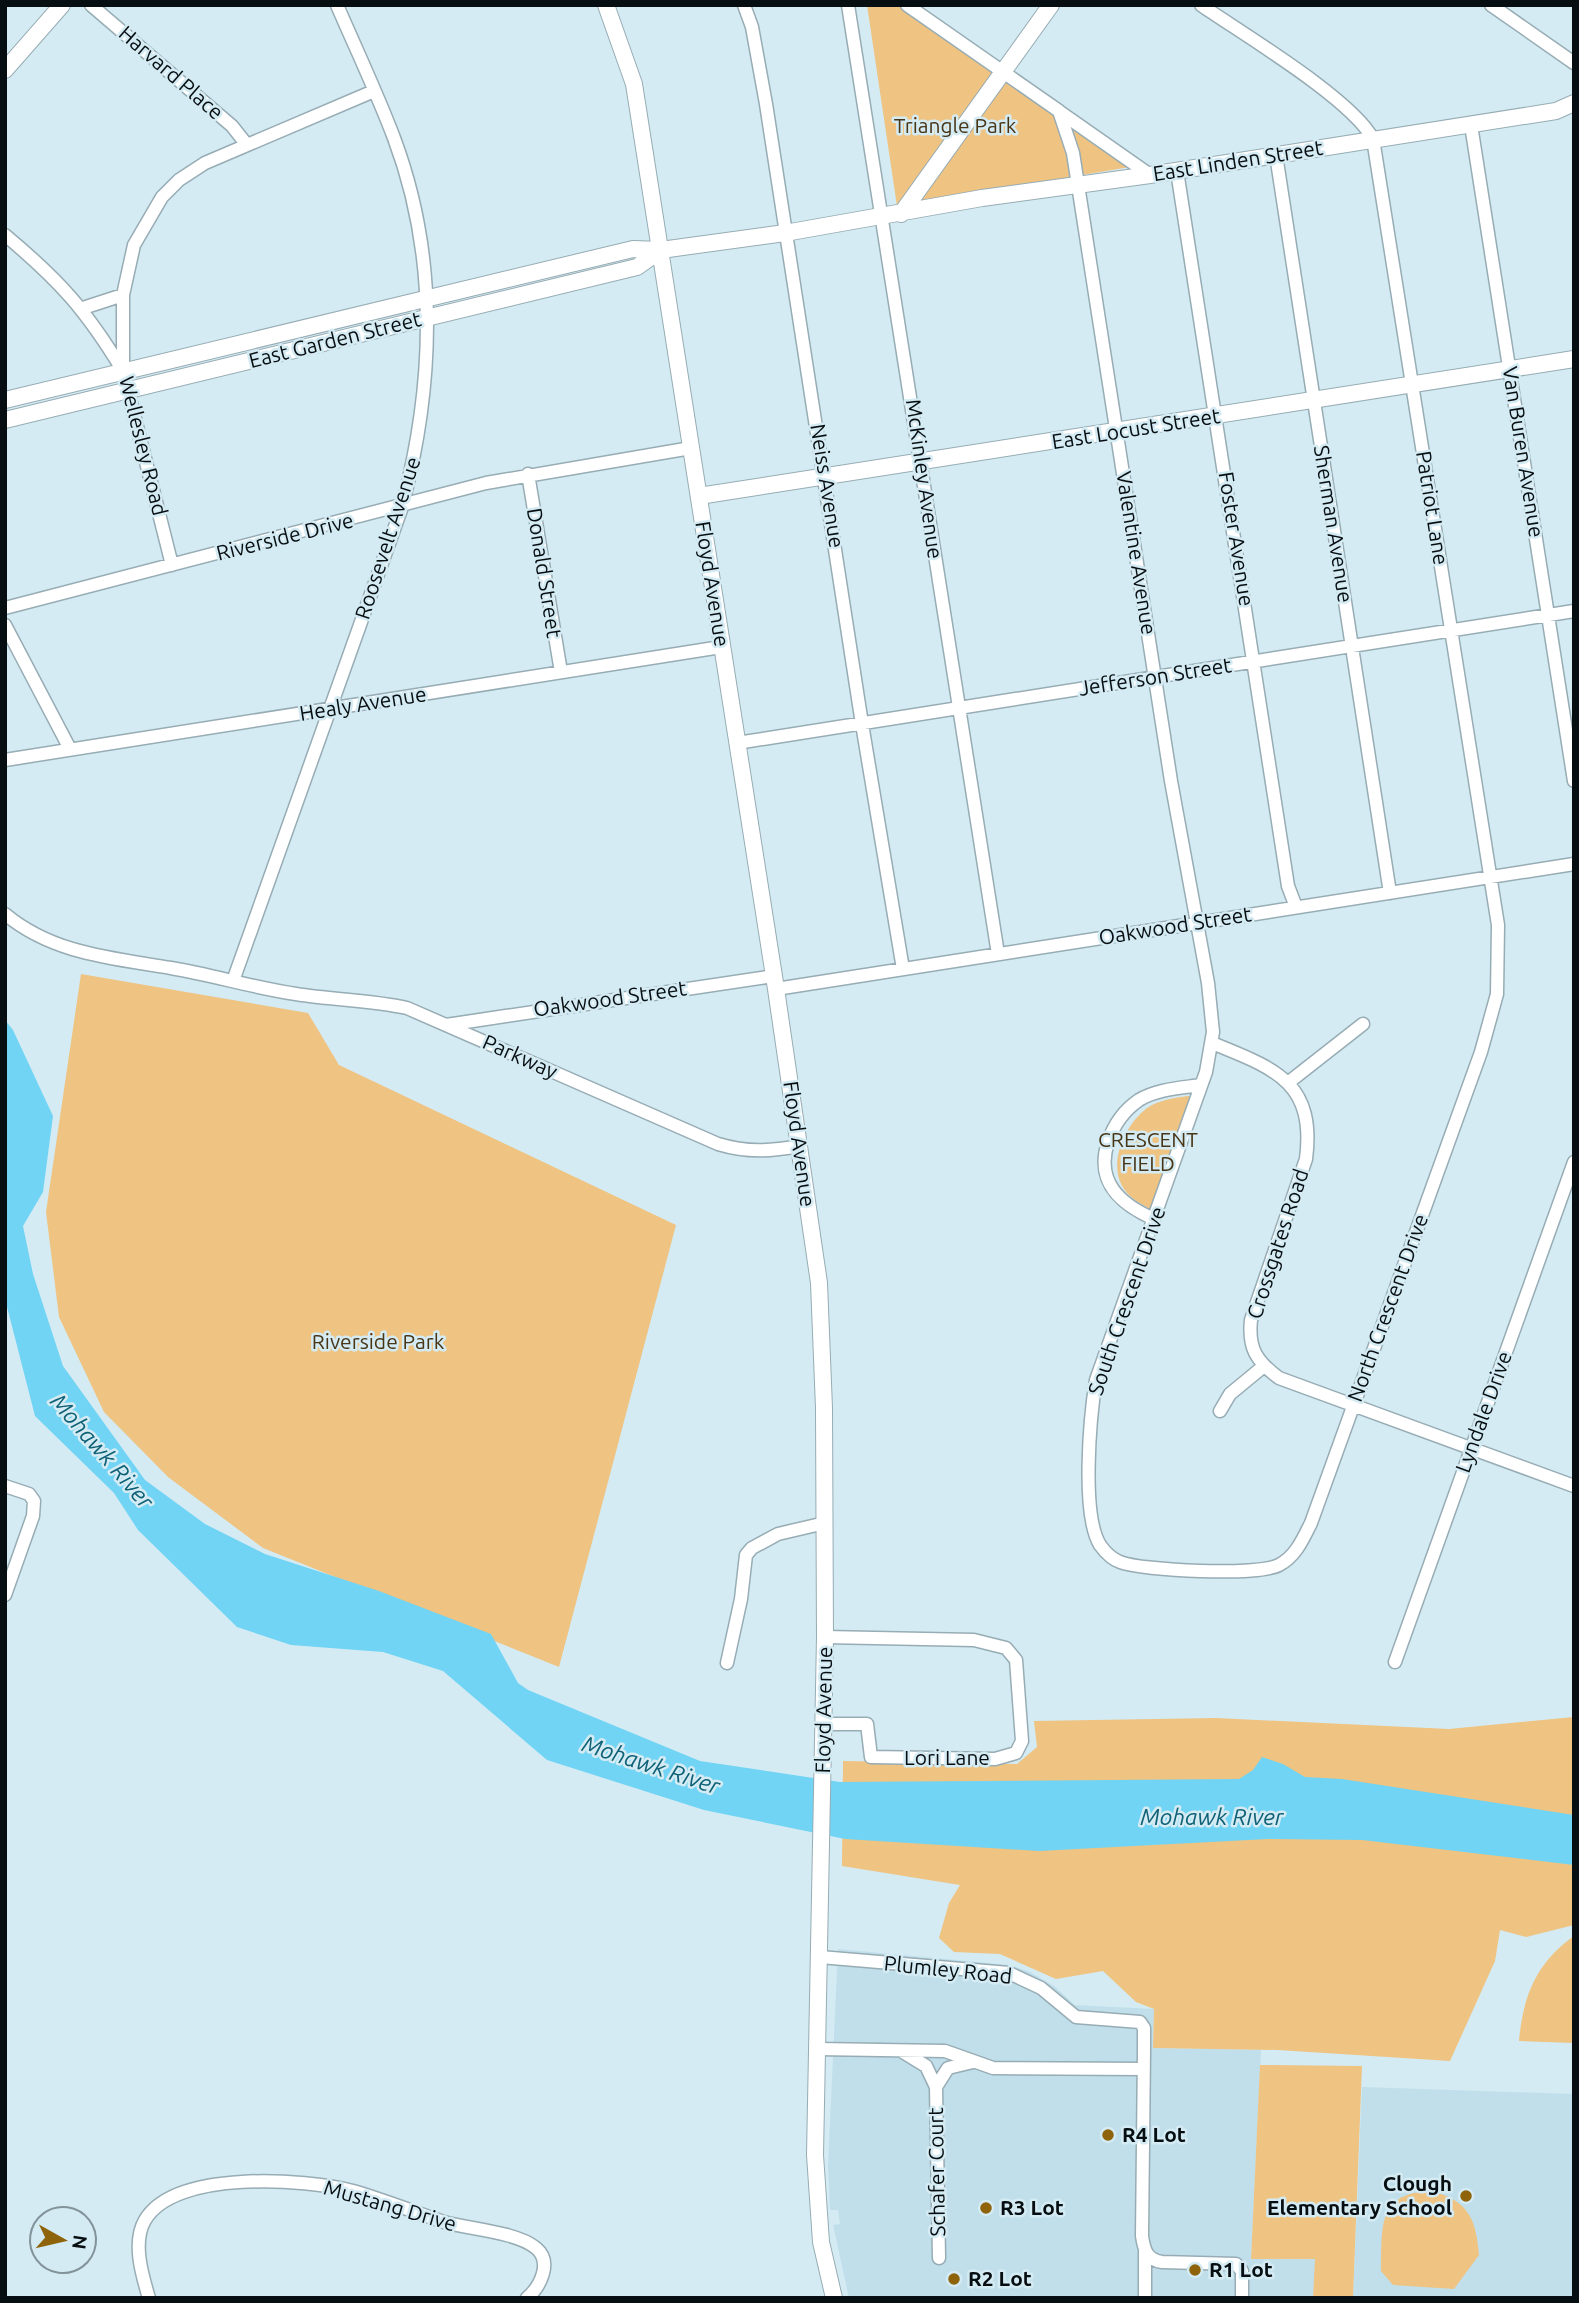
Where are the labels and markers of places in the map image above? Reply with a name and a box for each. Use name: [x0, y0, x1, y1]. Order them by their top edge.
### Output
place label: R4 Lot: [1122, 2122, 1186, 2146]
marker: R4 Lot: [1100, 2127, 1116, 2143]
place label: Clough Elementary School: [1267, 2171, 1452, 2219]
marker: Clough Elementary School: [1458, 2188, 1474, 2204]
place label: R3 Lot: [1000, 2195, 1064, 2219]
marker: R3 Lot: [978, 2200, 994, 2216]
place label: R1 Lot: [1209, 2257, 1273, 2281]
marker: R1 Lot: [1187, 2262, 1203, 2278]
place label: R2 Lot: [968, 2266, 1032, 2290]
marker: R2 Lot: [946, 2271, 962, 2287]

